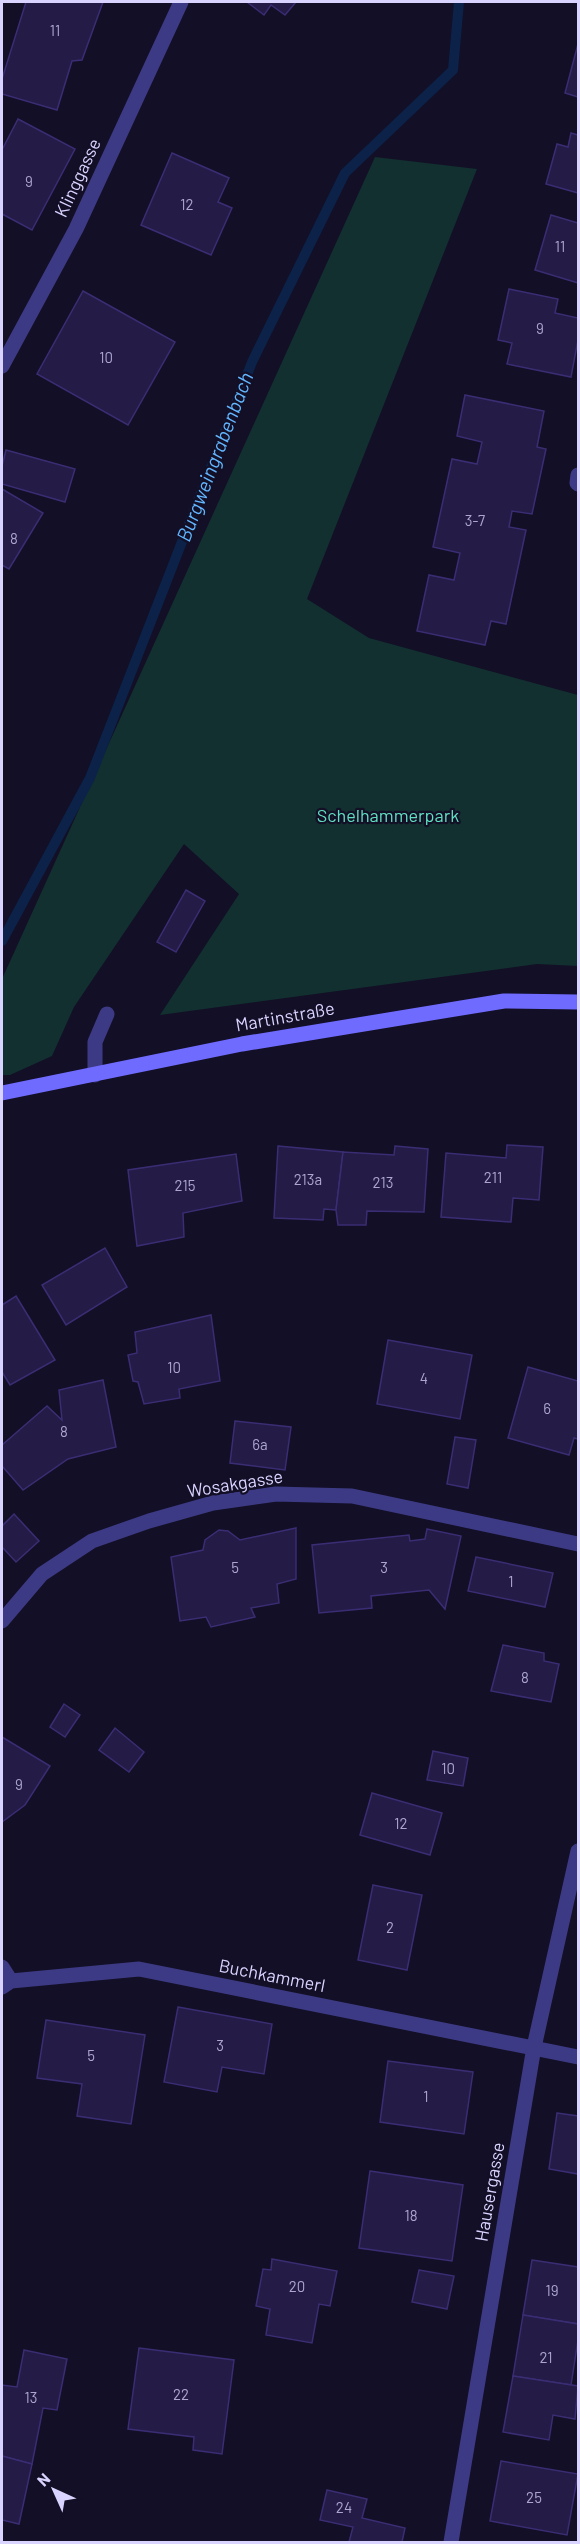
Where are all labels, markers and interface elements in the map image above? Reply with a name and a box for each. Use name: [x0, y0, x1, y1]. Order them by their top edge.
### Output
house number: 11: [50, 21, 60, 39]
street label: Klinggasse: [49, 135, 105, 221]
house number: 9: [25, 172, 33, 190]
house number: 12: [180, 195, 194, 213]
house number: 11: [555, 237, 565, 255]
house number: 9: [536, 319, 544, 337]
house number: 10: [99, 348, 113, 366]
water label: Burgweingrabenbach: [171, 369, 257, 545]
house number: 3-7: [465, 511, 485, 529]
house number: 8: [10, 529, 18, 547]
park label: Schelhammerpark: [317, 804, 459, 826]
street label: Martinstraße: [234, 996, 336, 1036]
house number: 211: [484, 1168, 502, 1186]
house number: 213a: [294, 1170, 322, 1188]
house number: 213: [373, 1173, 393, 1191]
house number: 215: [175, 1176, 195, 1194]
house number: 10: [167, 1358, 181, 1376]
house number: 4: [420, 1369, 428, 1387]
house number: 6: [543, 1399, 551, 1417]
house number: 8: [60, 1422, 68, 1440]
house number: 6a: [252, 1435, 268, 1453]
street label: Wosakgasse: [185, 1465, 284, 1501]
house number: 5: [231, 1558, 239, 1576]
house number: 3: [380, 1558, 388, 1576]
house number: 1: [508, 1572, 514, 1590]
house number: 8: [521, 1668, 529, 1686]
house number: 10: [441, 1759, 455, 1777]
house number: 9: [15, 1775, 23, 1793]
house number: 12: [394, 1814, 408, 1832]
house number: 2: [386, 1918, 394, 1936]
street label: Buchkammerl: [217, 1954, 327, 1996]
house number: 3: [216, 2036, 224, 2054]
house number: 5: [87, 2046, 95, 2064]
house number: 1: [423, 2087, 429, 2105]
street label: Hausergasse: [469, 2140, 509, 2243]
house number: 18: [404, 2206, 418, 2224]
house number: 20: [289, 2277, 305, 2295]
house number: 19: [545, 2281, 559, 2299]
house number: 21: [539, 2348, 553, 2366]
house number: 22: [173, 2385, 189, 2403]
house number: 13: [25, 2388, 37, 2406]
north arrow: [24, 2460, 84, 2520]
text: N: [33, 2469, 54, 2490]
house number: 25: [526, 2488, 542, 2506]
house number: 24: [336, 2498, 352, 2516]

